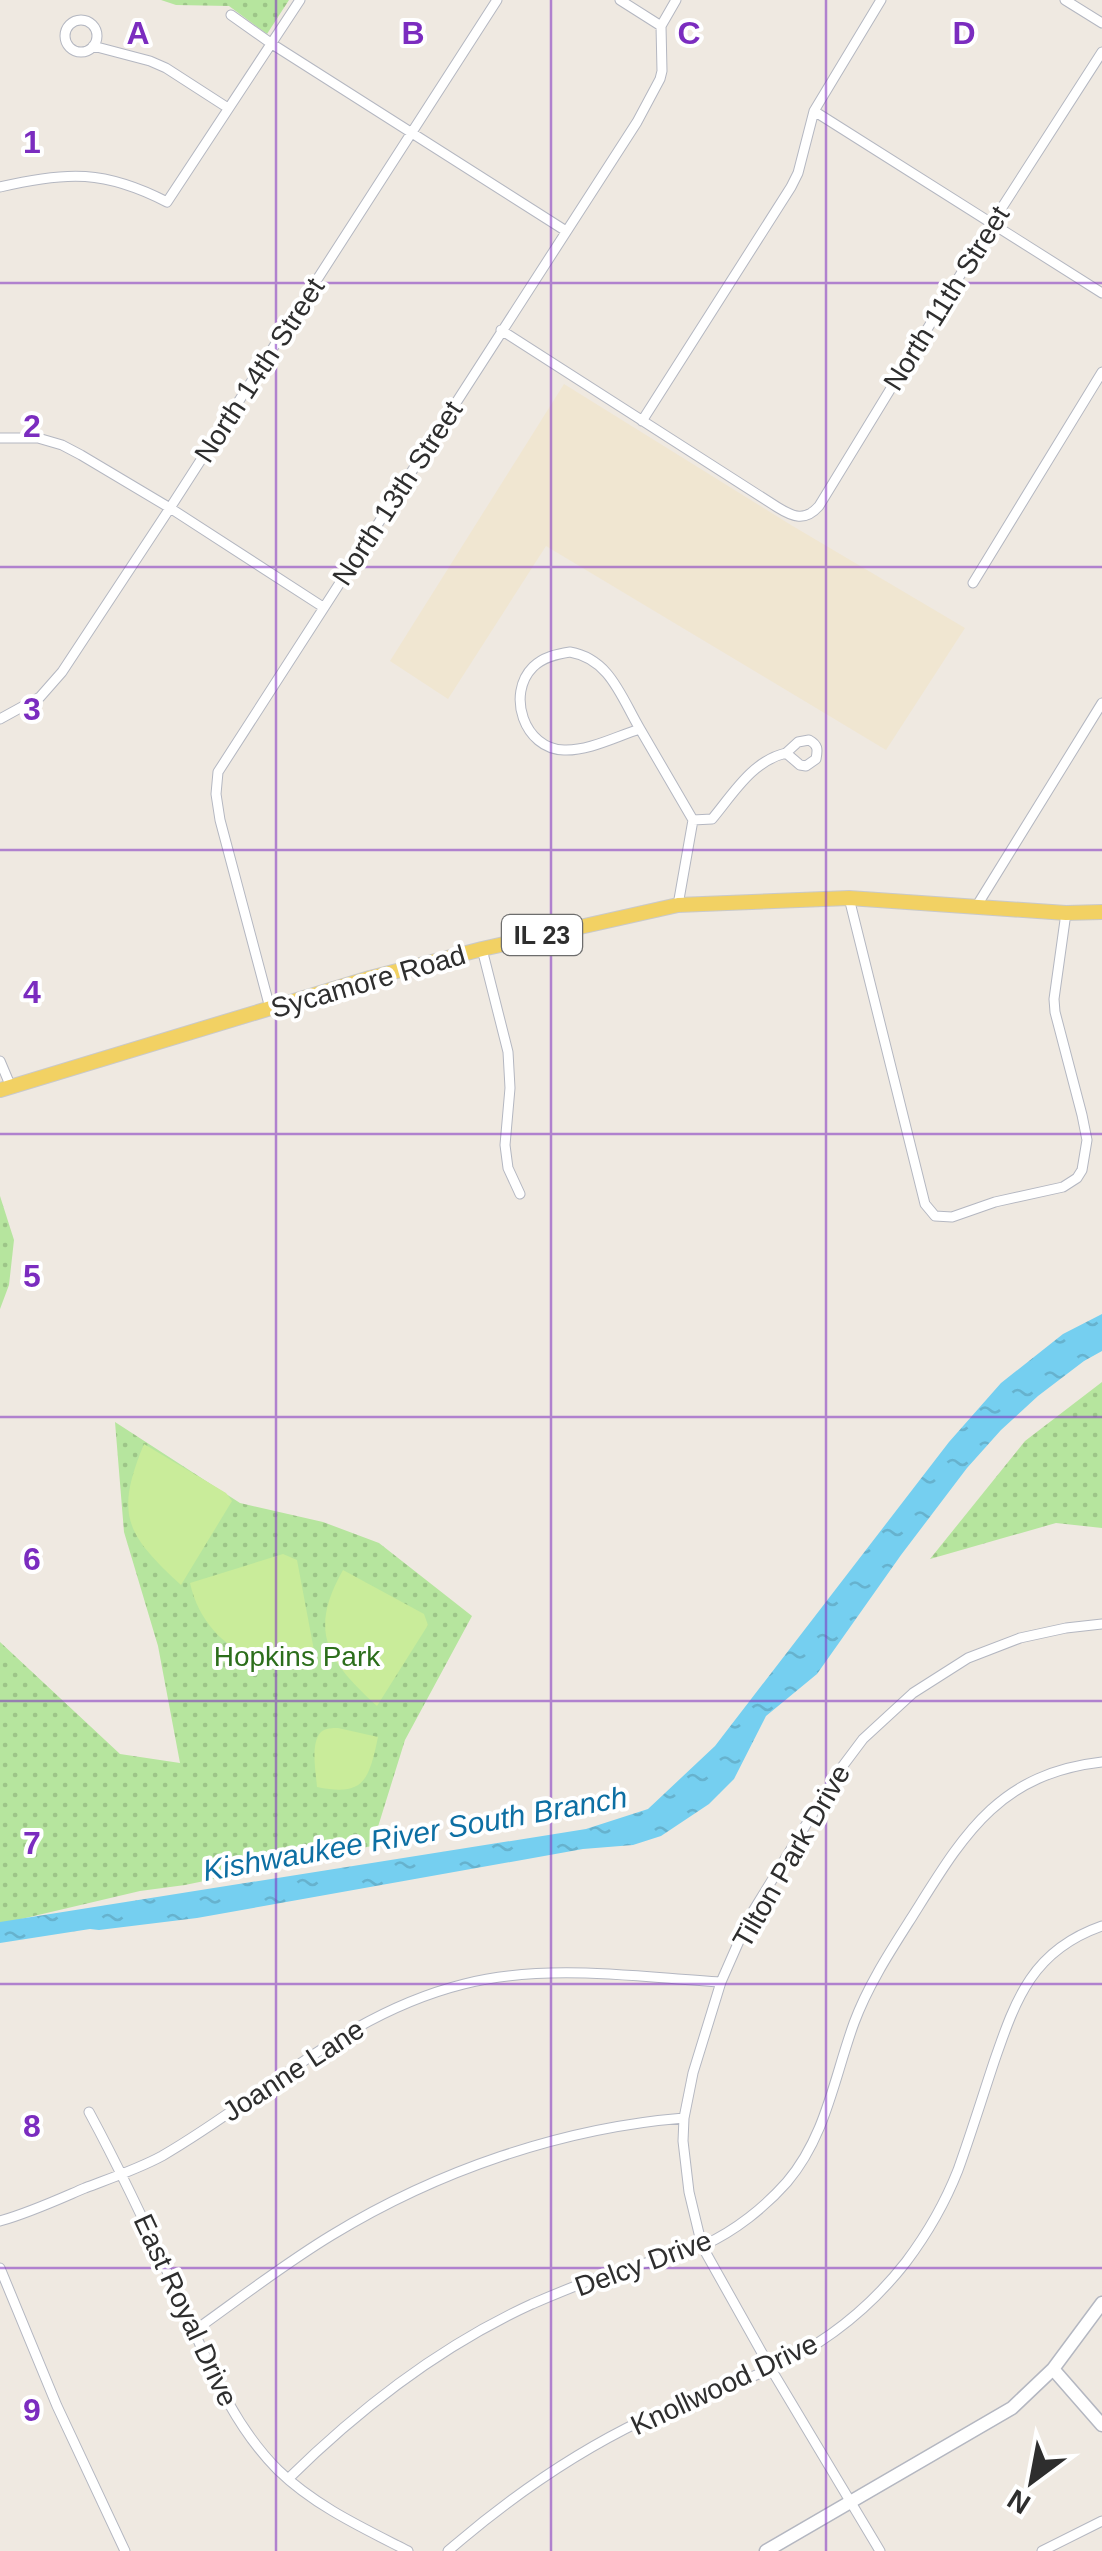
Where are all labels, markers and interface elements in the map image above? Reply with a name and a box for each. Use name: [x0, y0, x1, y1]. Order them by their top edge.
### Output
text: A: [126, 15, 150, 51]
text: B: [401, 15, 425, 51]
text: C: [677, 15, 701, 51]
text: D: [952, 15, 976, 51]
text: 1: [23, 124, 41, 160]
street label: North 11th Street: [877, 200, 1016, 396]
street label: North 14th Street: [188, 272, 331, 468]
street label: North 13th Street: [326, 395, 469, 591]
text: 2: [23, 408, 41, 444]
text: 3: [23, 691, 41, 727]
road number: IL 23: [502, 915, 582, 955]
street label: Sycamore Road: [267, 939, 469, 1024]
text: 4: [23, 974, 41, 1010]
text: 5: [23, 1258, 41, 1294]
text: 6: [23, 1541, 41, 1577]
park label: Hopkins Park: [214, 1641, 381, 1672]
street label: Tilton Park Drive: [727, 1759, 856, 1953]
water label: Kishwaukee River South Branch: [200, 1780, 630, 1887]
text: 7: [23, 1825, 41, 1861]
street label: Joanne Lane: [217, 2013, 370, 2128]
text: 8: [23, 2108, 41, 2144]
street label: East Royal Drive: [127, 2209, 244, 2411]
street label: Delcy Drive: [571, 2224, 716, 2303]
street label: Knollwood Drive: [626, 2328, 822, 2441]
text: 9: [23, 2392, 41, 2428]
north arrow: [982, 2431, 1082, 2531]
text: N: [1002, 2483, 1036, 2520]

